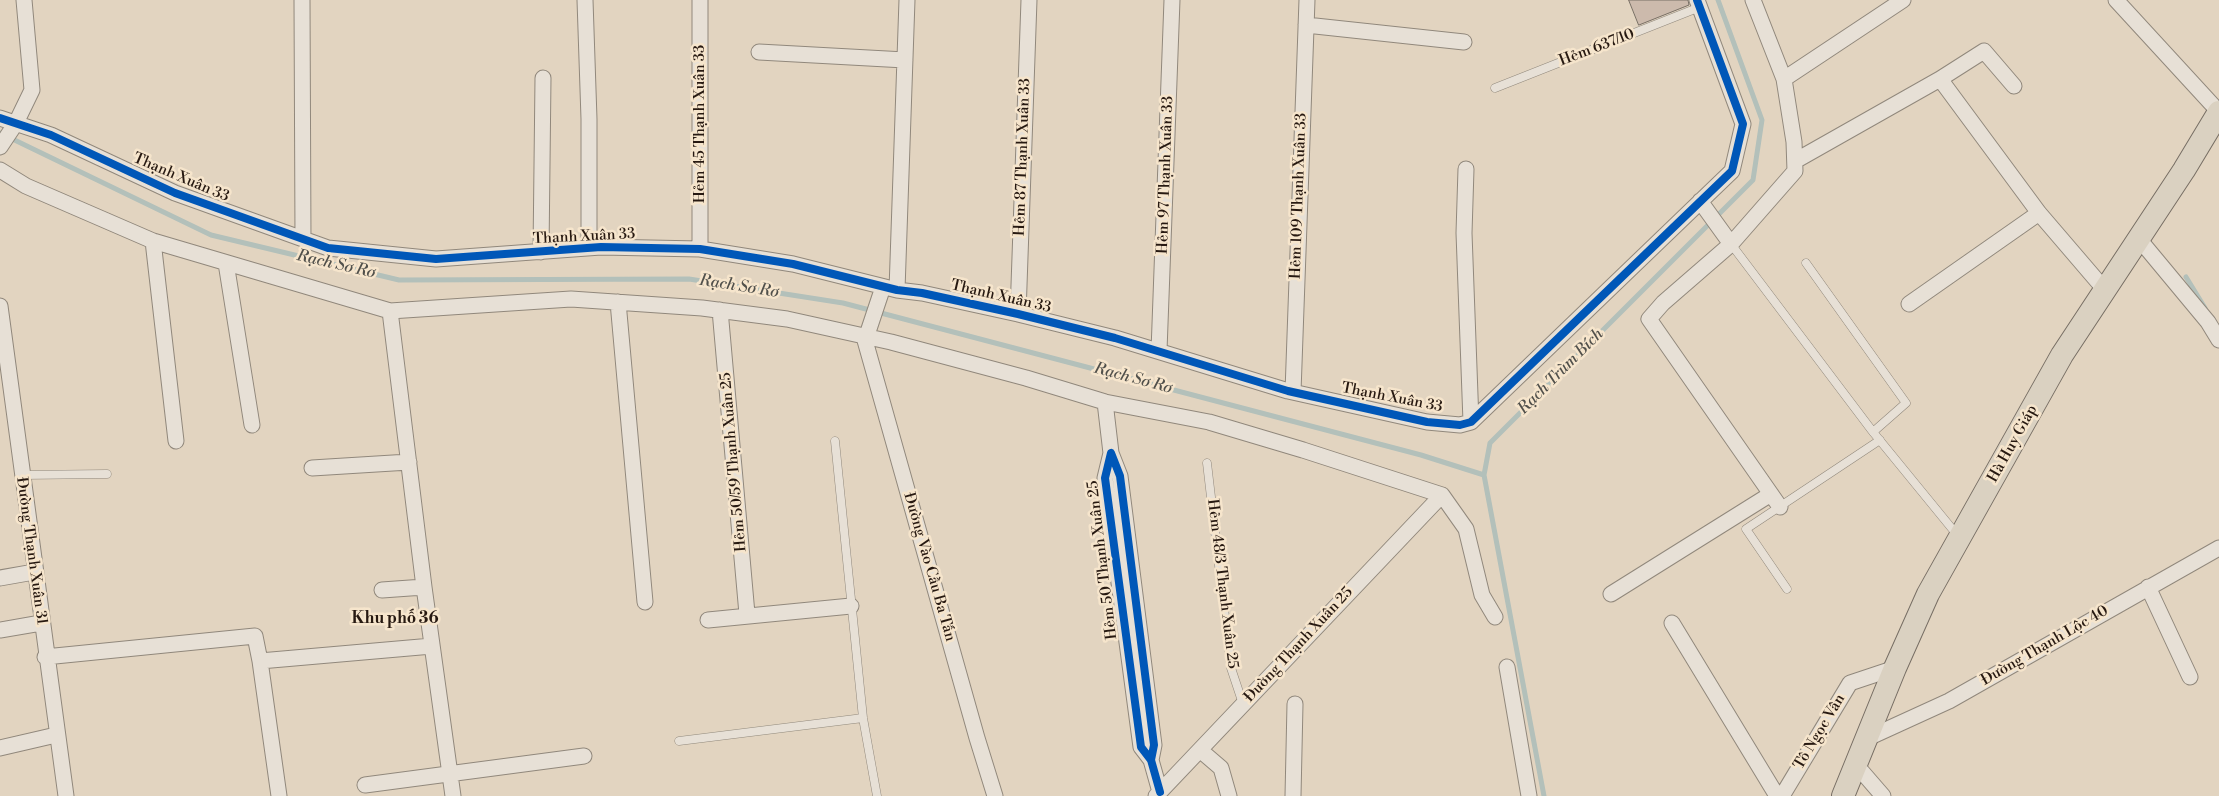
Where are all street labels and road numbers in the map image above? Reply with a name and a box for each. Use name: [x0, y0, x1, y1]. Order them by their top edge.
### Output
street label: Hẻm 637/10: [1557, 25, 1637, 71]
street label: Hẻm 45 Thạnh Xuân 33: [691, 45, 709, 203]
street label: Hẻm 87 Thạnh Xuân 33: [1011, 78, 1035, 236]
street label: Hẻm 97 Thạnh Xuân 33: [1154, 96, 1178, 254]
street label: Hẻm 109 Thạnh Xuân 33: [1287, 112, 1311, 280]
street label: Thạnh Xuân 33: [130, 150, 232, 206]
street label: Thạnh Xuân 33: [532, 225, 636, 249]
street label: Thạnh Xuân 33: [949, 277, 1053, 317]
street label: Hẻm 50/59 Thạnh Xuân 25: [717, 371, 751, 553]
street label: Thạnh Xuân 33: [1340, 379, 1444, 417]
street label: Hà Huy Giáp: [1984, 402, 2042, 486]
street label: Đường Thạnh Xuân 31: [12, 476, 50, 626]
street label: Hẻm 50 Thạnh Xuân 25: [1084, 480, 1122, 640]
street label: Đường Vào Cầu Ba Tấn: [899, 491, 959, 643]
street label: Hẻm 48/3 Thạnh Xuân 25: [1203, 498, 1241, 670]
street label: Đường Thạnh Xuân 25: [1241, 584, 1357, 706]
street label: Đường Thạnh Lộc 40: [1978, 602, 2112, 690]
street label: Tô Ngọc Vân: [1790, 691, 1850, 773]

